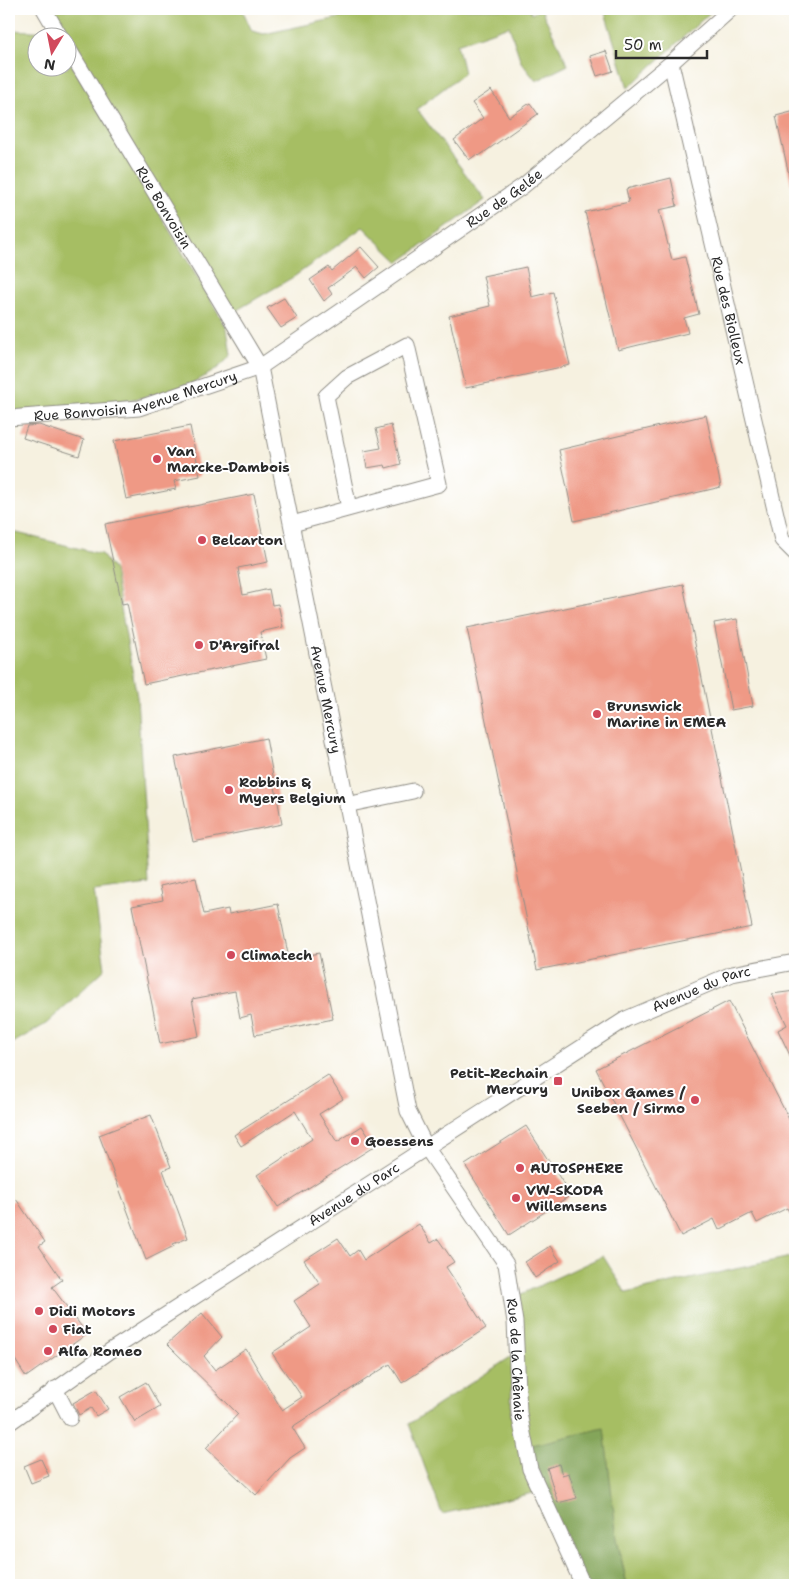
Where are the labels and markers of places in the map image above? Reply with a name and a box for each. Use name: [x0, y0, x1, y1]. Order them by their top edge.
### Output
place label: Van Marcke-Dambois: [167, 442, 290, 476]
marker: Van Marcke-Dambois: [151, 453, 163, 465]
place label: Belcarton: [212, 531, 283, 549]
marker: Belcarton: [196, 534, 208, 546]
place label: D'Argifral: [209, 636, 280, 654]
marker: D'Argifral: [193, 639, 205, 651]
place label: Brunswick Marine in EMEA: [607, 697, 726, 731]
marker: Brunswick Marine in EMEA: [591, 708, 603, 720]
place label: Robbins & Myers Belgium: [239, 773, 346, 807]
marker: Robbins & Myers Belgium: [223, 784, 235, 796]
place label: Climatech: [241, 946, 312, 964]
marker: Climatech: [225, 949, 237, 961]
place label: Petit-Rechain Mercury: [450, 1064, 548, 1098]
marker: Petit-Rechain Mercury: [552, 1075, 564, 1087]
place label: Unibox Games / Seeben / Sirmo: [571, 1083, 686, 1117]
marker: Unibox Games / Seeben / Sirmo: [689, 1094, 701, 1106]
place label: Goessens: [365, 1132, 434, 1150]
marker: Goessens: [349, 1135, 361, 1147]
place label: AUTOSPHERE: [530, 1159, 623, 1177]
marker: AUTOSPHERE: [514, 1162, 526, 1174]
place label: VW-SKODA Willemsens: [526, 1181, 607, 1215]
marker: VW-SKODA Willemsens: [510, 1192, 522, 1204]
place label: Didi Motors: [49, 1302, 135, 1320]
marker: Didi Motors: [33, 1305, 45, 1317]
place label: Fiat: [63, 1320, 92, 1338]
marker: Fiat: [47, 1323, 59, 1335]
place label: Alfa Romeo: [58, 1342, 142, 1360]
marker: Alfa Romeo: [42, 1345, 54, 1357]

